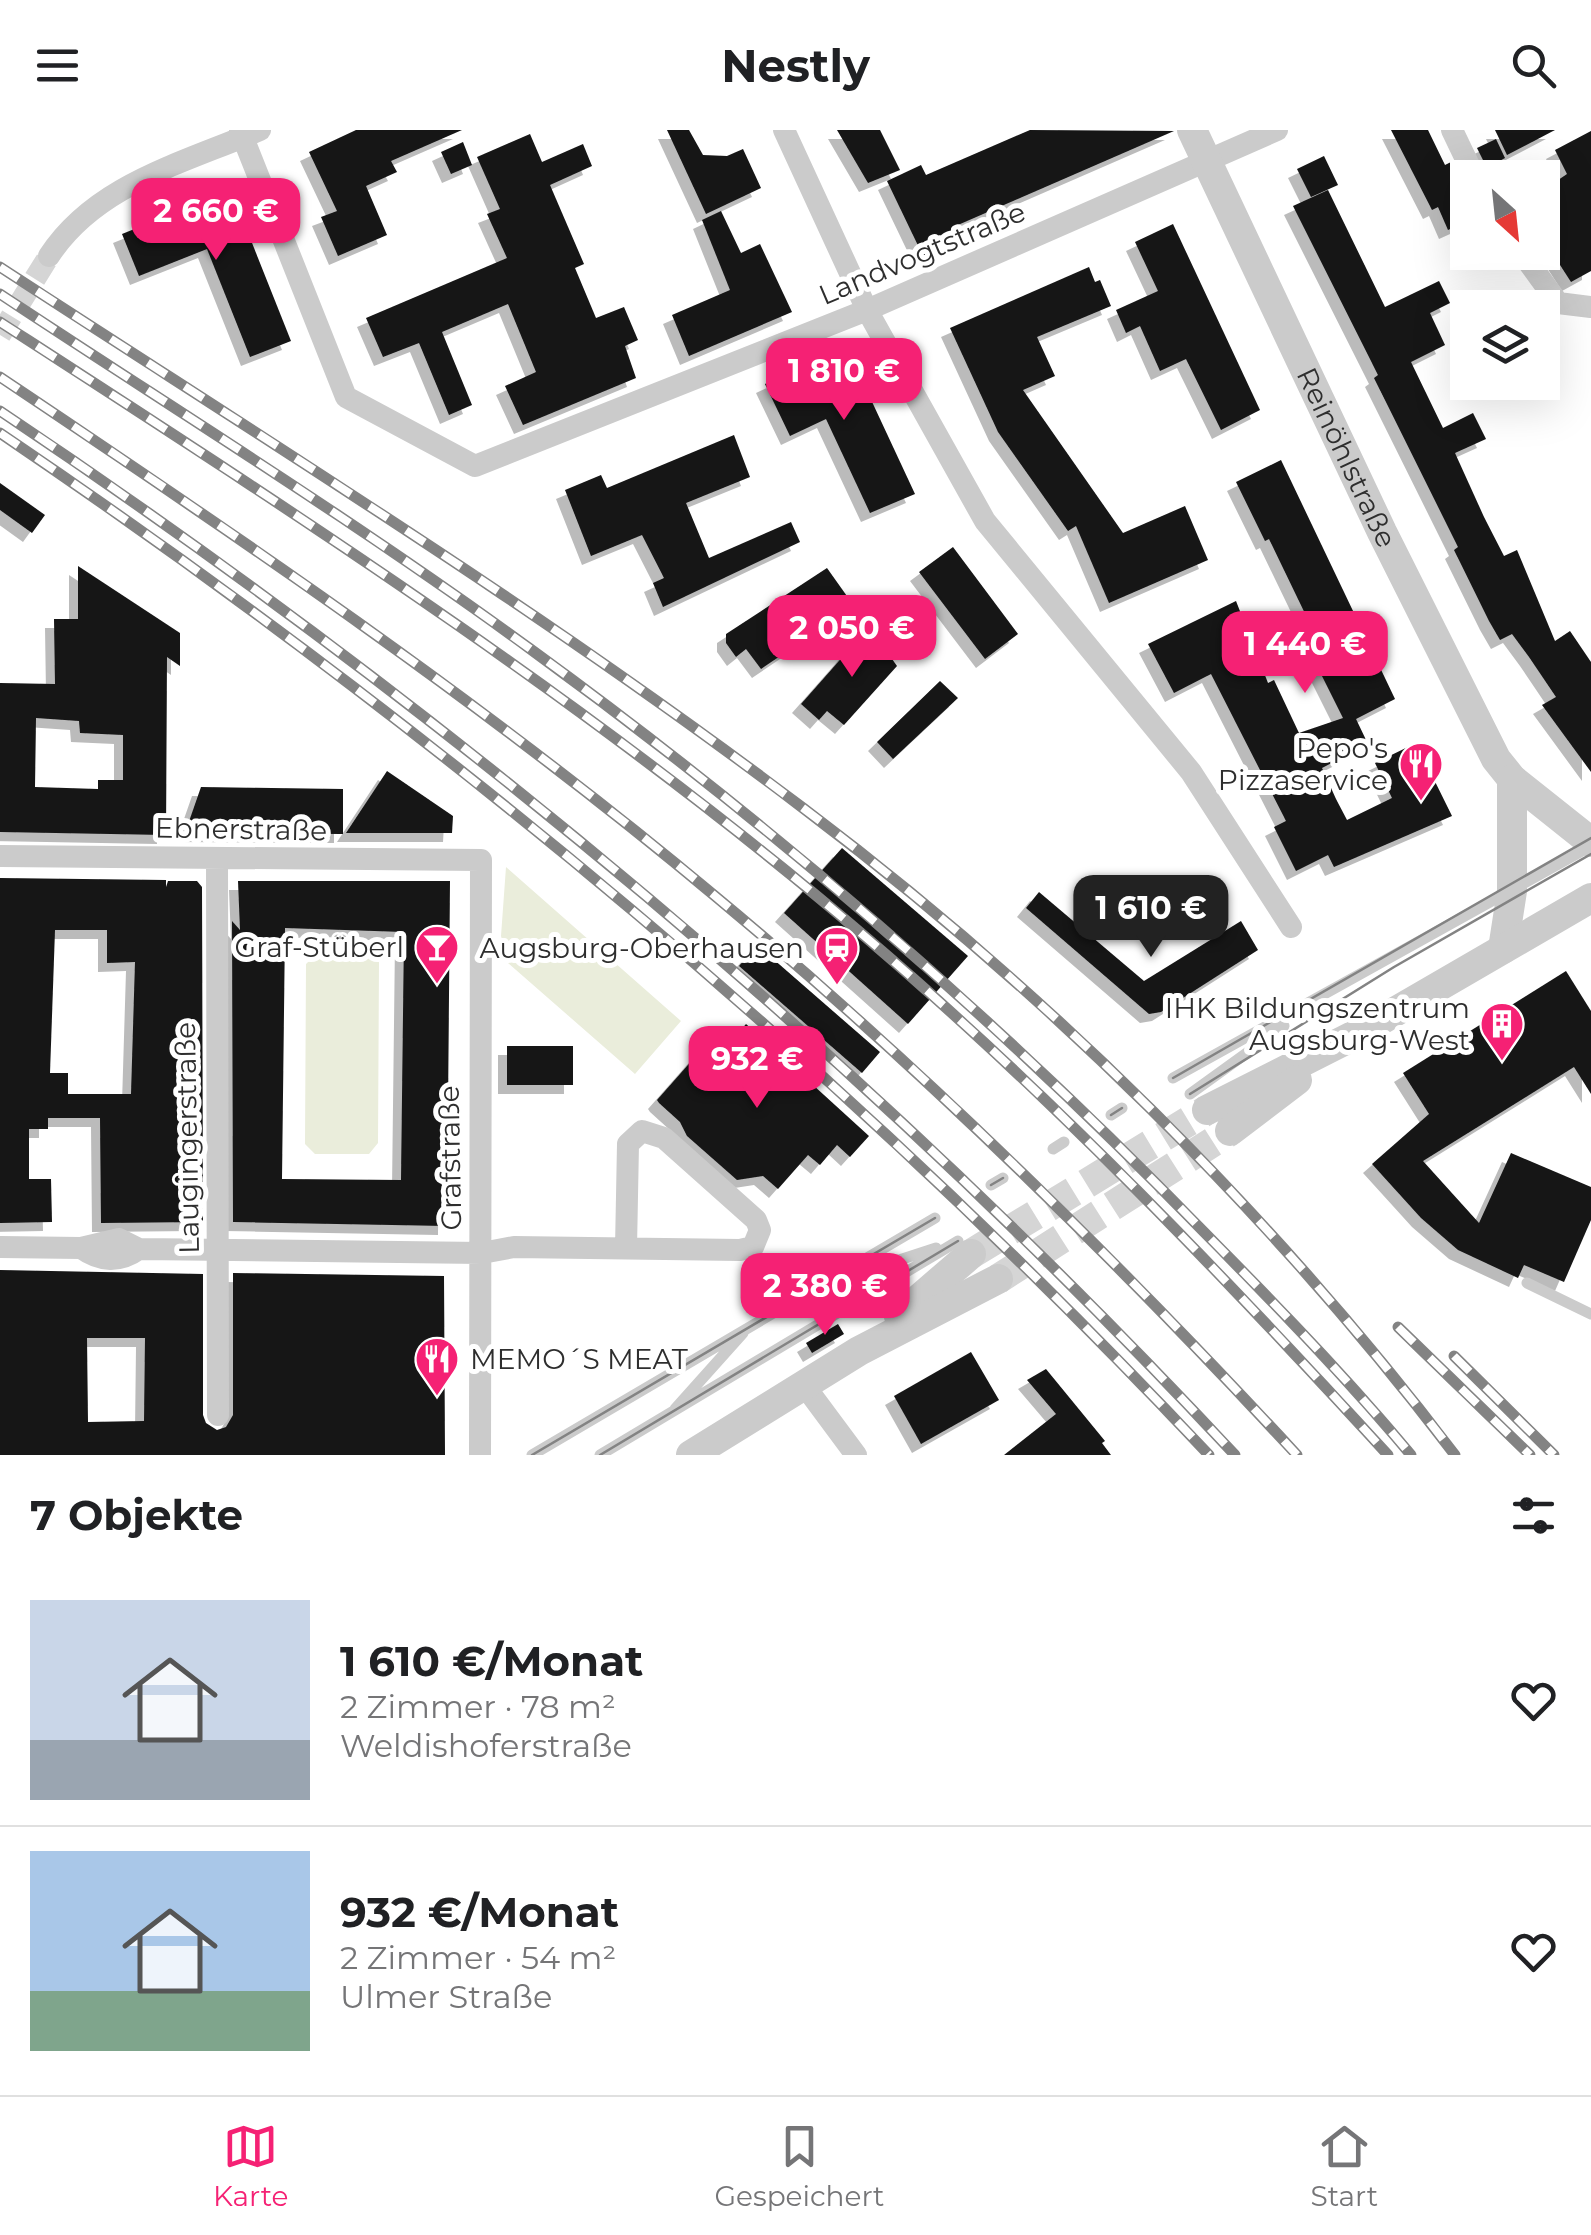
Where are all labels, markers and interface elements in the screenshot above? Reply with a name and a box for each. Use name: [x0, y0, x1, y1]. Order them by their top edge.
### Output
icon: menu: [30, 38, 85, 93]
text: Nestly: [721, 38, 870, 93]
icon: search: [1506, 38, 1561, 93]
north arrow: [1450, 160, 1560, 270]
map controls: [1450, 160, 1560, 400]
pin: 2 660 €: [124, 178, 308, 263]
text: 2 660 €: [153, 191, 279, 230]
street label: Landvogtstraße: [814, 194, 1030, 312]
button: layers: [1450, 290, 1560, 400]
pin: 1 810 €: [752, 338, 936, 423]
text: 1 810 €: [788, 351, 900, 390]
street label: Reinöhlstraße: [1290, 362, 1404, 553]
pin: 2 050 €: [760, 595, 944, 680]
text: 2 050 €: [789, 608, 915, 647]
pin: 1 440 €: [1213, 611, 1397, 696]
text: 1 440 €: [1244, 624, 1366, 663]
place label: Pepo's Pizzaservice: [1218, 731, 1388, 797]
restaurant icon: Pepo's Pizzaservice: [1398, 741, 1444, 802]
street label: Ebnerstraße: [155, 811, 327, 847]
pin: 1 610 €: [1059, 875, 1243, 960]
text: 1 610 €: [1095, 888, 1207, 927]
bar icon: Graf-Stüberl: [414, 924, 460, 985]
station icon: Augsburg-Oberhausen: [814, 925, 860, 986]
place label: Graf-Stüberl: [234, 930, 404, 964]
place label: Augsburg-Oberhausen: [480, 931, 804, 965]
place label: IHK Bildungszentrum Augsburg-West: [1165, 991, 1470, 1057]
building icon: IHK Bildungszentrum Augsburg-West: [1479, 1001, 1525, 1062]
street label: Laugingerstraße: [168, 1022, 206, 1254]
pin: 932 €: [687, 1026, 827, 1111]
text: 932 €: [711, 1039, 803, 1078]
street label: Grafstraße: [432, 1085, 468, 1231]
pin: 2 380 €: [733, 1253, 917, 1338]
text: 2 380 €: [763, 1266, 887, 1305]
restaurant icon: MEMO´S MEAT: [414, 1336, 460, 1397]
place label: MEMO´S MEAT: [470, 1342, 688, 1376]
icon: filters: [1506, 1488, 1561, 1543]
text: 7 Objekte: [30, 1489, 243, 1541]
text: 1 610 €/Monat: [340, 1635, 643, 1687]
icon: home: [110, 1640, 230, 1760]
icon: heart: [1506, 1673, 1561, 1728]
text: 2 Zimmer · 78 m²: [340, 1687, 616, 1726]
text: Weldishoferstraße: [340, 1726, 632, 1765]
text: 932 €/Monat: [340, 1886, 619, 1938]
icon: home: [110, 1891, 230, 2011]
icon: heart: [1506, 1924, 1561, 1979]
text: 2 Zimmer · 54 m²: [340, 1938, 616, 1977]
text: Ulmer Straße: [340, 1977, 552, 2016]
tab: Karte: [213, 2119, 288, 2213]
tab: Gespeichert: [714, 2119, 884, 2213]
tab: Start: [1310, 2119, 1378, 2213]

